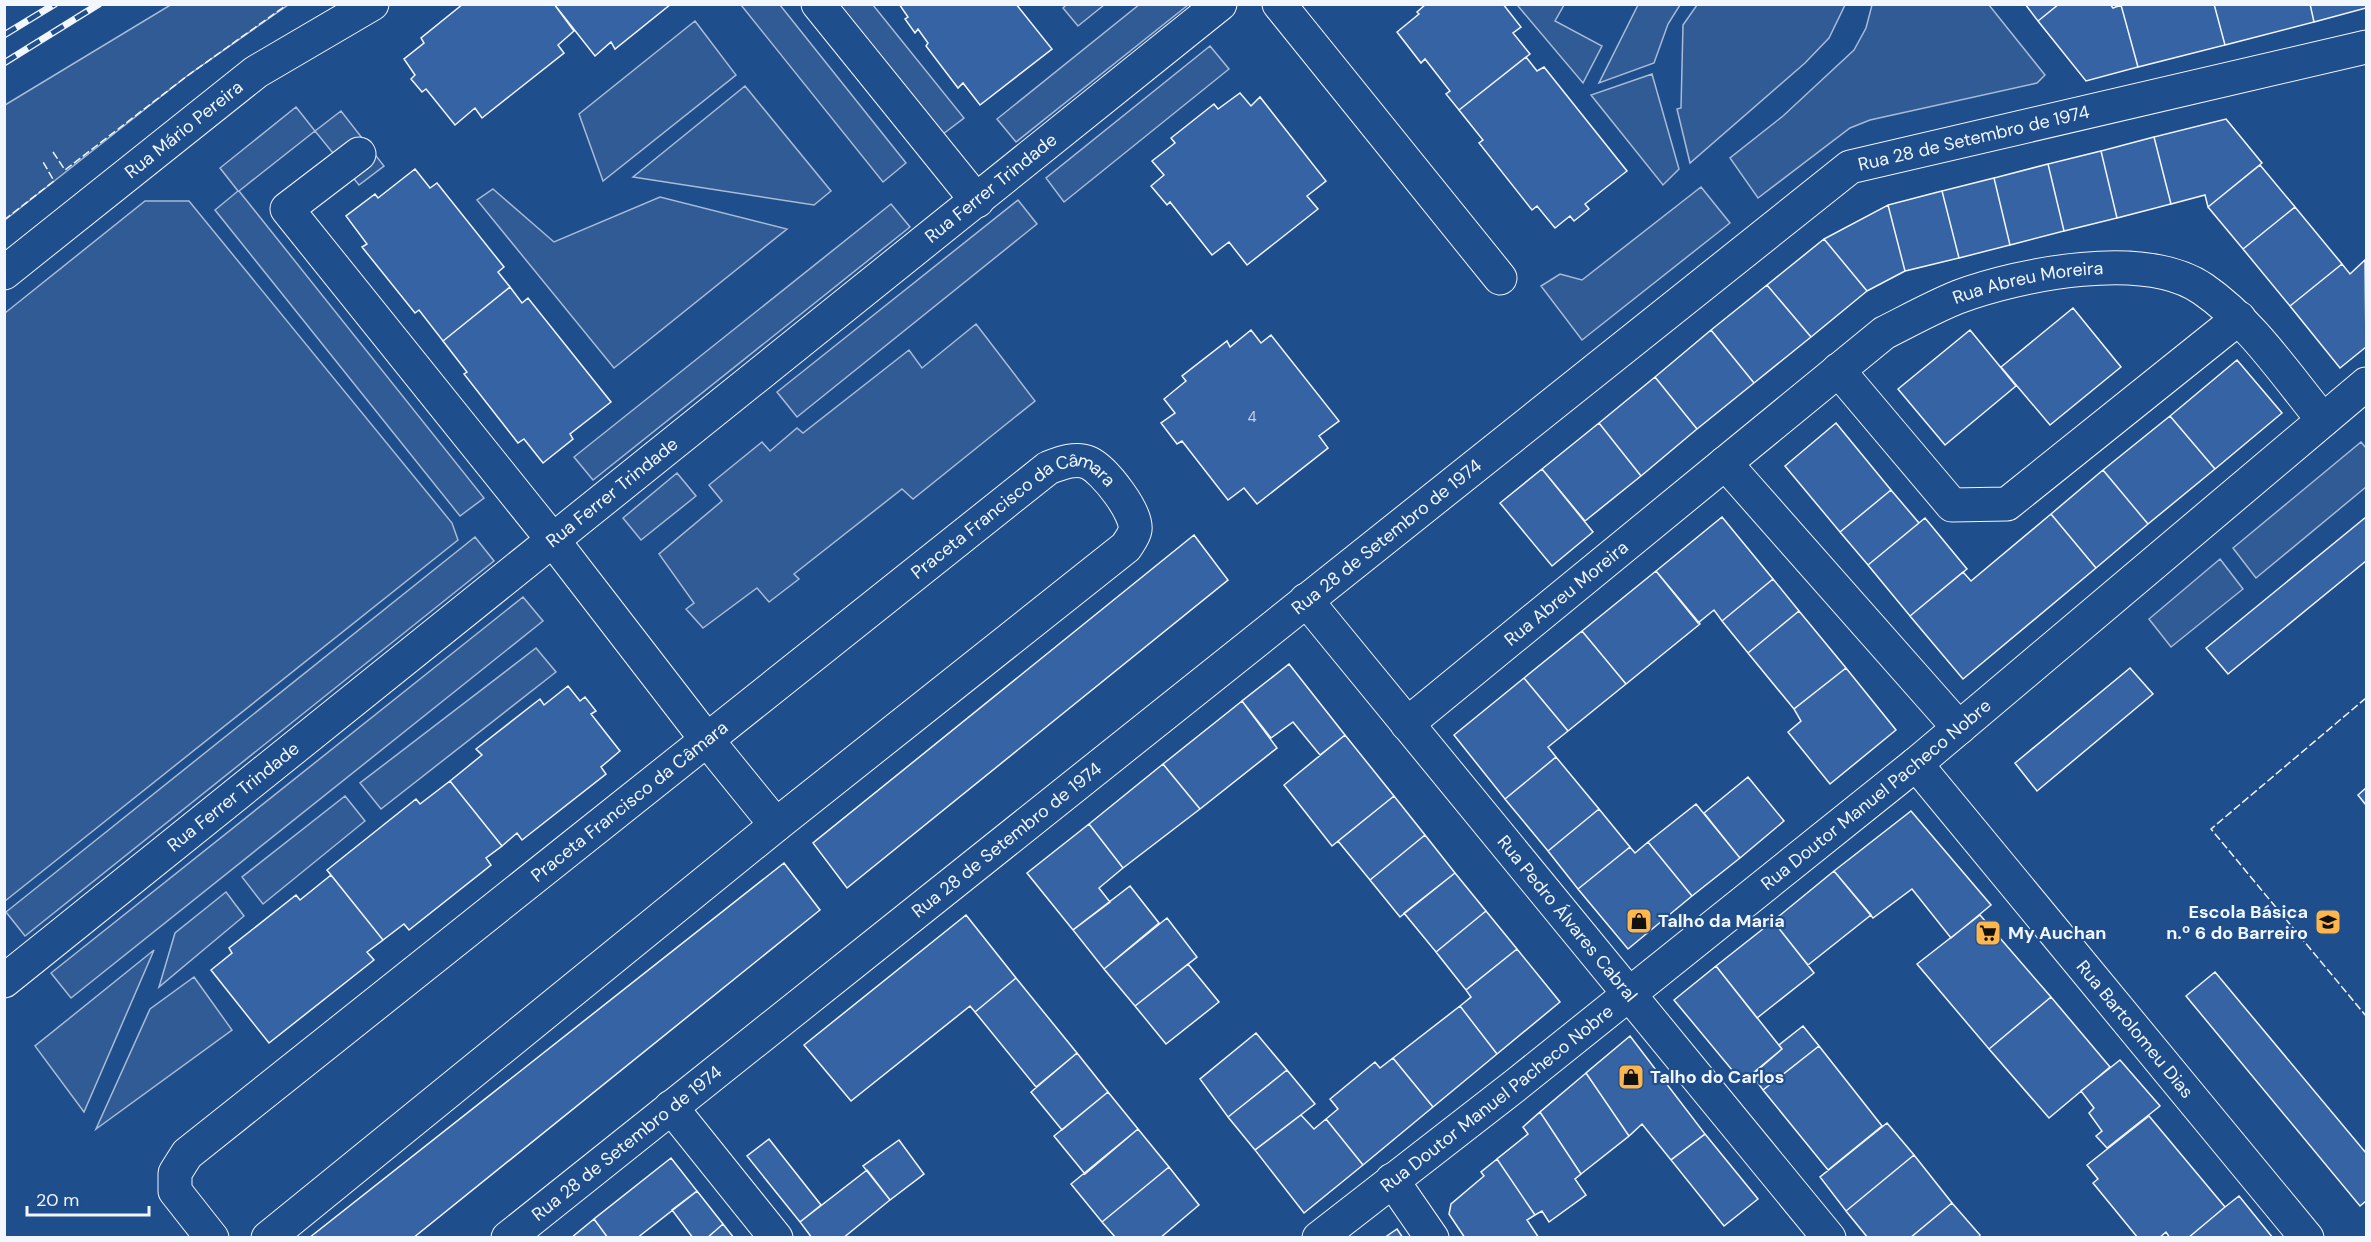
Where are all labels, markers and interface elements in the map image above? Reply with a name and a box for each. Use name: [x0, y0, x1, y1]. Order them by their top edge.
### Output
street label: Rua Mário Pereira: [120, 75, 248, 184]
street label: Rua 28 de Setembro de 1974: [1856, 100, 2092, 177]
street label: Rua Ferrer Trindade: [920, 128, 1062, 248]
street label: Rua Abreu Moreira: [1949, 256, 2104, 310]
house number: 4: [1247, 407, 1257, 427]
street label: Rua Ferrer Trindade: [541, 432, 683, 553]
street label: Praceta Francisco da Câmara: [906, 448, 1121, 585]
street label: Rua 28 de Setembro de 1974: [1287, 454, 1487, 620]
street label: Rua Abreu Moreira: [1499, 535, 1633, 651]
street label: Rua Doutor Manuel Pacheco Nobre: [1756, 694, 1996, 896]
street label: Praceta Francisco da Câmara: [526, 716, 733, 887]
street label: Rua Ferrer Trindade: [162, 736, 304, 857]
street label: Rua 28 de Setembro de 1974: [907, 757, 1107, 923]
street label: Rua Pedro Álvares Cabral: [1492, 830, 1643, 1007]
place label: Escola Básica n.º 6 do Barreiro: [2166, 900, 2308, 945]
shop icon: Talho da Maria: [1624, 906, 1654, 936]
school or university icon: Escola Básica n.º 6 do Barreiro: [2313, 907, 2343, 937]
place label: Talho da Maria: [1658, 909, 1785, 933]
supermarket icon: My Auchan: [1973, 918, 2003, 948]
place label: My Auchan: [2008, 921, 2106, 945]
street label: Rua Bartolomeu Dias: [2071, 955, 2199, 1103]
street label: Rua Doutor Manuel Pacheco Nobre: [1376, 999, 1618, 1198]
street label: Rua 28 de Setembro de 1974: [527, 1060, 727, 1226]
shop icon: Talho do Carlos: [1616, 1062, 1646, 1092]
place label: Talho do Carlos: [1650, 1065, 1784, 1089]
scale bar: [27, 1179, 148, 1217]
text: 20 m: [36, 1188, 79, 1212]

